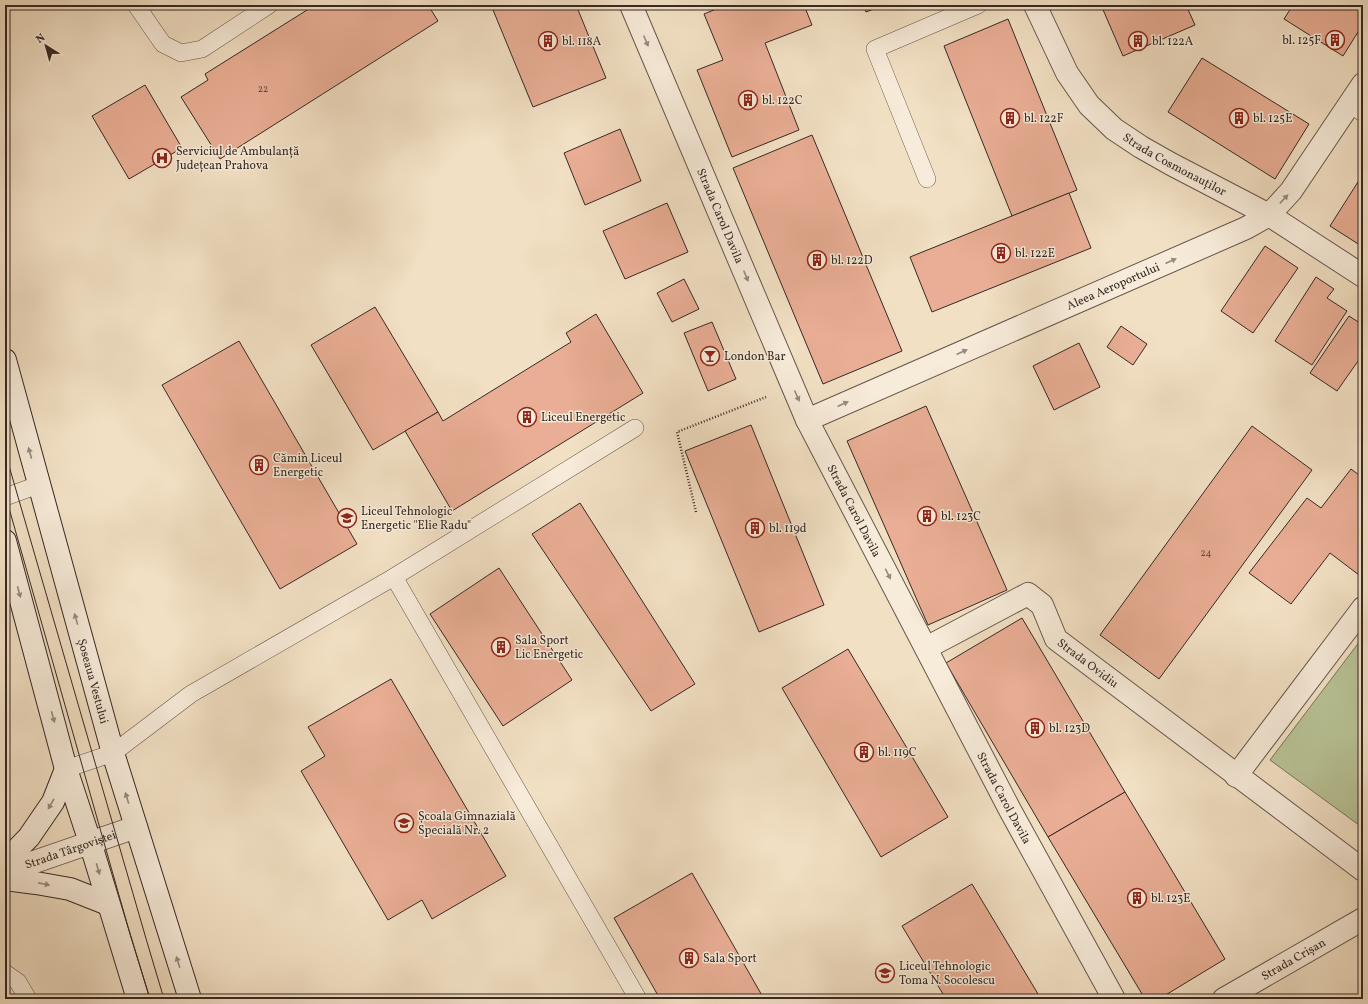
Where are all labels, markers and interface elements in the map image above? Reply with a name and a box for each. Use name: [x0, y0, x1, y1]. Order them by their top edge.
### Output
north arrow: [26, 26, 66, 66]
building icon: bl. 125F: [1324, 29, 1346, 51]
building icon: bl. 118A: [537, 30, 559, 52]
building icon: bl. 122A: [1127, 30, 1149, 52]
text: N: [33, 31, 49, 48]
place label: bl. 125F: [1282, 33, 1321, 49]
place label: bl. 118A: [562, 34, 602, 50]
place label: bl. 122A: [1152, 34, 1194, 50]
one-way arrow: [643, 35, 649, 46]
house number: 22: [258, 82, 268, 96]
building icon: bl. 122C: [737, 89, 759, 111]
place label: bl. 122C: [762, 93, 803, 109]
building icon: bl. 122F: [999, 107, 1021, 129]
building icon: bl. 125E: [1228, 107, 1250, 129]
place label: bl. 122F: [1024, 111, 1064, 127]
place label: bl. 125E: [1253, 111, 1292, 127]
street label: Strada Cosmonauților: [1119, 130, 1229, 200]
place label: Serviciul de Ambulanță Județean Prahova: [176, 144, 299, 174]
hospital icon: Serviciul de Ambulanță Județean Prahova: [151, 147, 173, 169]
street label: Strada Carol Davila: [692, 166, 747, 266]
one-way arrow: [1279, 193, 1288, 204]
building icon: bl. 122E: [990, 242, 1012, 264]
place label: bl. 122E: [1015, 246, 1055, 262]
building icon: bl. 122D: [806, 249, 828, 271]
place label: bl. 122D: [831, 253, 873, 269]
one-way arrow: [1166, 258, 1177, 264]
street label: Aleea Aeroportului: [1064, 259, 1163, 315]
one-way arrow: [743, 271, 749, 282]
bar icon: London Bar: [699, 345, 721, 367]
place label: London Bar: [724, 349, 785, 365]
one-way arrow: [957, 349, 968, 355]
one-way arrow: [794, 390, 800, 402]
one-way arrow: [838, 401, 849, 407]
building icon: Liceul Energetic: [516, 406, 538, 428]
place label: Liceul Energetic: [541, 410, 625, 426]
one-way arrow: [27, 447, 33, 459]
place label: Cămin Liceul Energetic: [273, 451, 343, 481]
building icon: Cămin Liceul Energetic: [248, 454, 270, 476]
street label: Strada Carol Davila: [823, 462, 884, 560]
place label: Liceul Tehnologic Energetic "Elie Radu": [361, 504, 471, 534]
building icon: bl. 123C: [916, 505, 938, 527]
school or university icon: Liceul Tehnologic Energetic "Elie Radu": [336, 507, 358, 529]
place label: bl. 123C: [941, 509, 981, 525]
building icon: bl. 119d: [744, 517, 766, 539]
place label: bl. 119d: [769, 521, 807, 537]
house number: 24: [1200, 546, 1212, 560]
one-way arrow: [885, 568, 891, 580]
one-way arrow: [16, 586, 22, 598]
one-way arrow: [73, 613, 79, 625]
place label: Sala Sport Lic Energetic: [515, 633, 583, 663]
building icon: Sala Sport Lic Energetic: [490, 636, 512, 658]
street label: Strada Ovidiu: [1053, 636, 1122, 692]
street label: Șoseaua Vestului: [73, 637, 112, 726]
one-way arrow: [50, 711, 56, 724]
building icon: bl. 123D: [1024, 717, 1046, 739]
place label: bl. 123D: [1049, 721, 1090, 737]
building icon: bl. 119C: [853, 741, 875, 763]
place label: bl. 119C: [878, 745, 917, 761]
street label: Strada Carol Davila: [972, 750, 1034, 847]
one-way arrow: [124, 791, 130, 803]
one-way arrow: [47, 798, 54, 810]
place label: Școala Gimnazială Specială Nr. 2: [418, 809, 516, 839]
school or university icon: Școala Gimnazială Specială Nr. 2: [393, 812, 415, 834]
street label: Strada Târgoviștei: [23, 827, 119, 874]
one-way arrow: [95, 863, 101, 875]
one-way arrow: [37, 882, 50, 888]
building icon: bl. 123E: [1126, 887, 1148, 909]
place label: bl. 123E: [1151, 891, 1190, 907]
street label: Strada Crișan: [1259, 935, 1329, 985]
building icon: Sala Sport: [678, 947, 700, 969]
place label: Sala Sport: [703, 951, 757, 967]
one-way arrow: [175, 955, 181, 967]
place label: Liceul Tehnologic Toma N. Socolescu: [899, 959, 995, 989]
school or university icon: Liceul Tehnologic Toma N. Socolescu: [874, 962, 896, 984]

